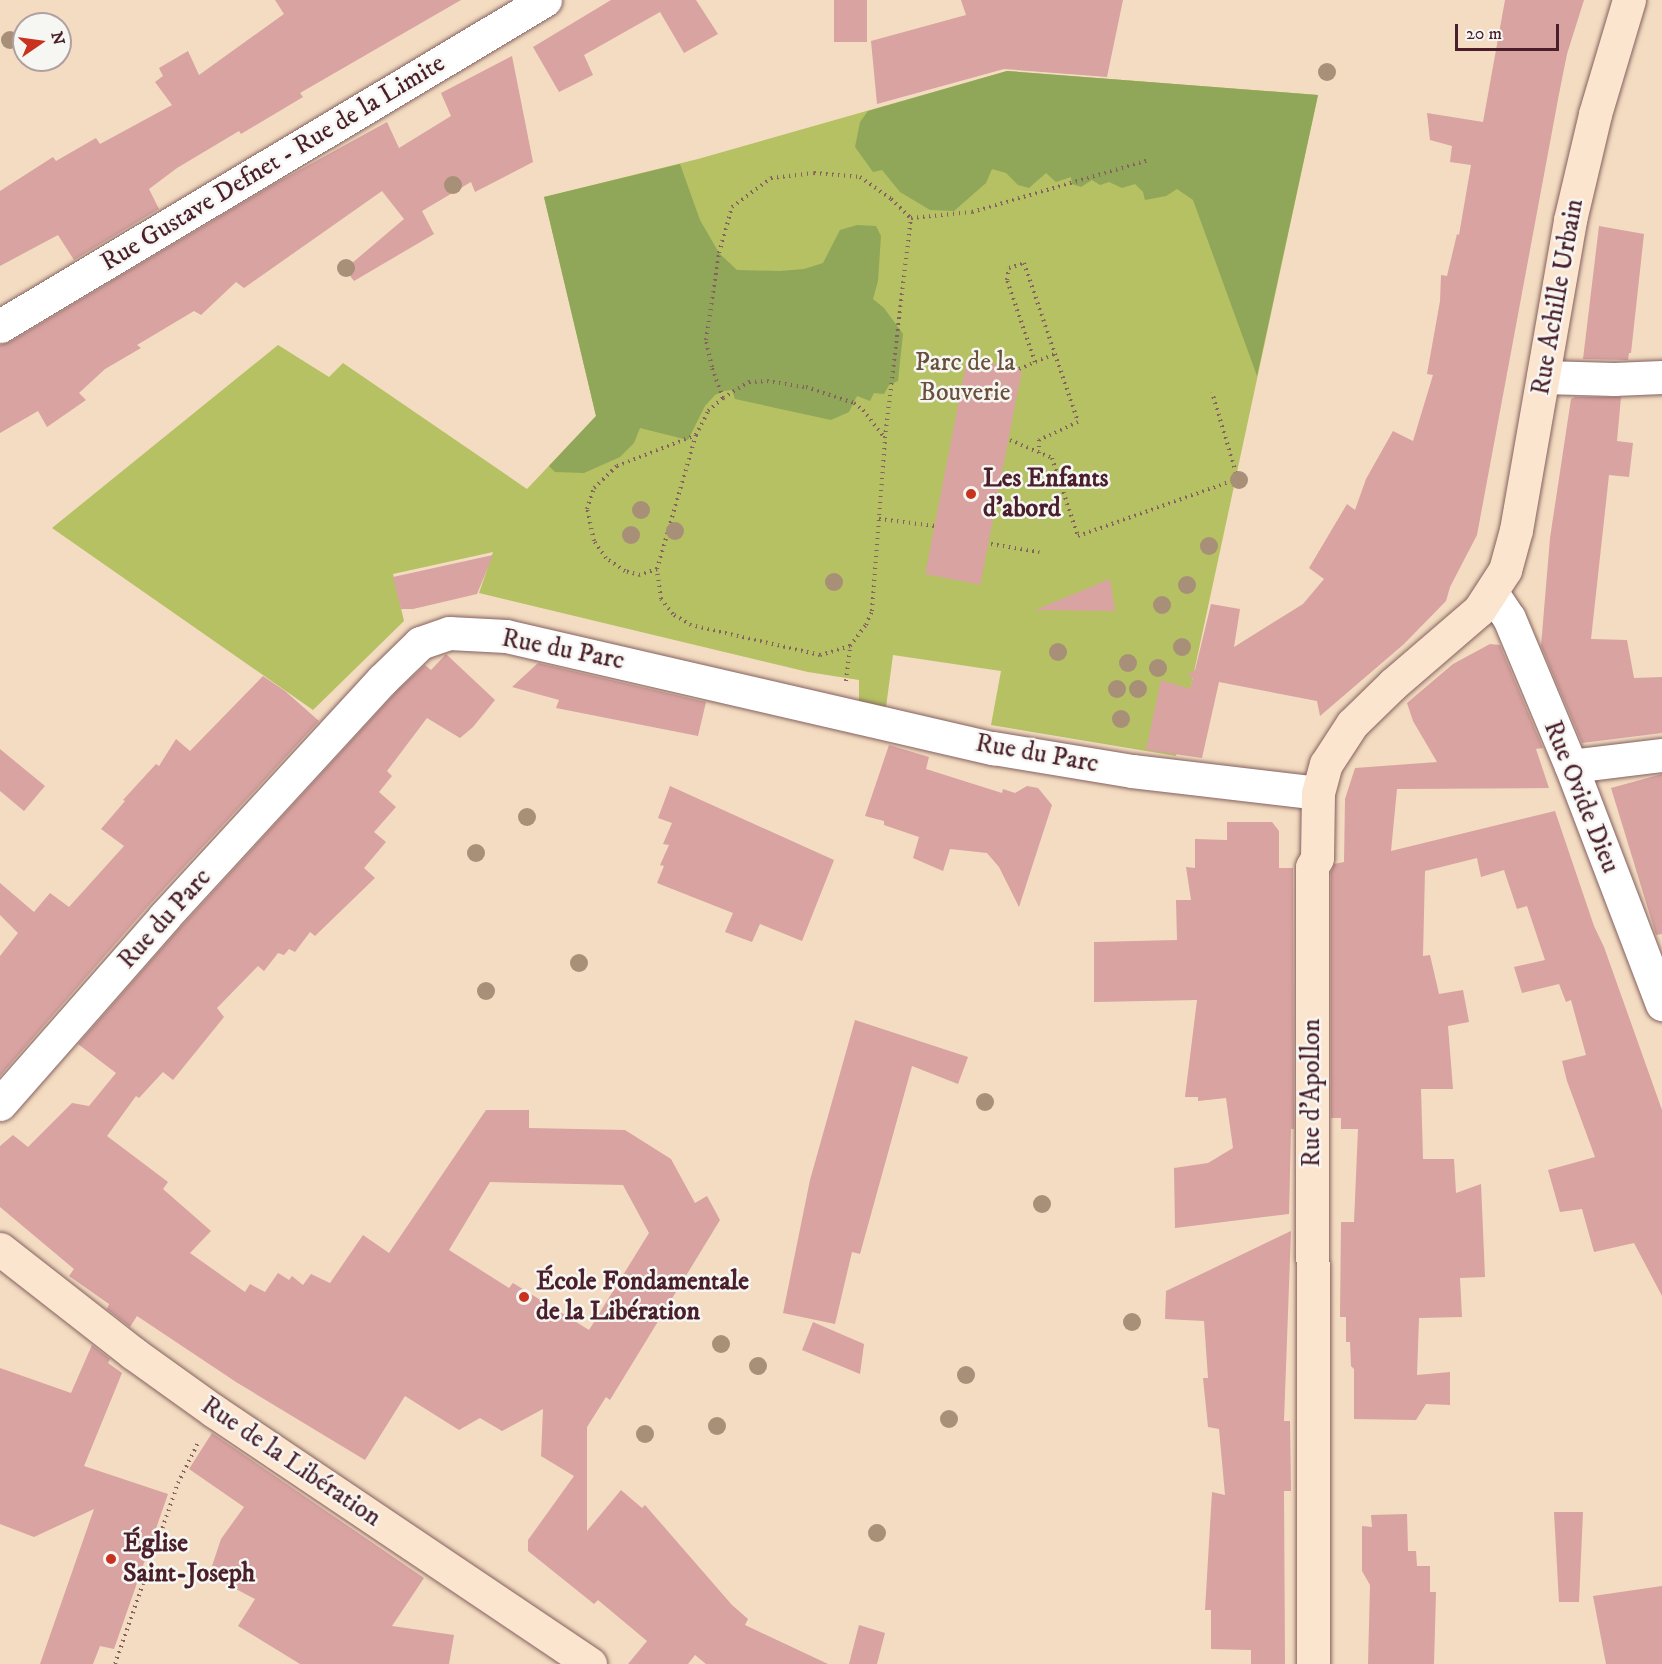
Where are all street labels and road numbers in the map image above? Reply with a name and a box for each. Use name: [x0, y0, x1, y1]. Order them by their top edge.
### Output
street label: Rue Gustave Defnet - Rue de la Limite: [95, 48, 451, 278]
street label: Rue Achille Urbain: [1525, 196, 1591, 398]
street label: Rue du Parc: [499, 623, 627, 677]
street label: Rue Ovide Dieu: [1536, 716, 1626, 878]
street label: Rue du Parc: [973, 728, 1101, 780]
street label: Rue du Parc: [112, 862, 218, 976]
street label: Rue d'Apollon: [1296, 1019, 1328, 1167]
street label: Rue de la Libération: [195, 1390, 387, 1534]

